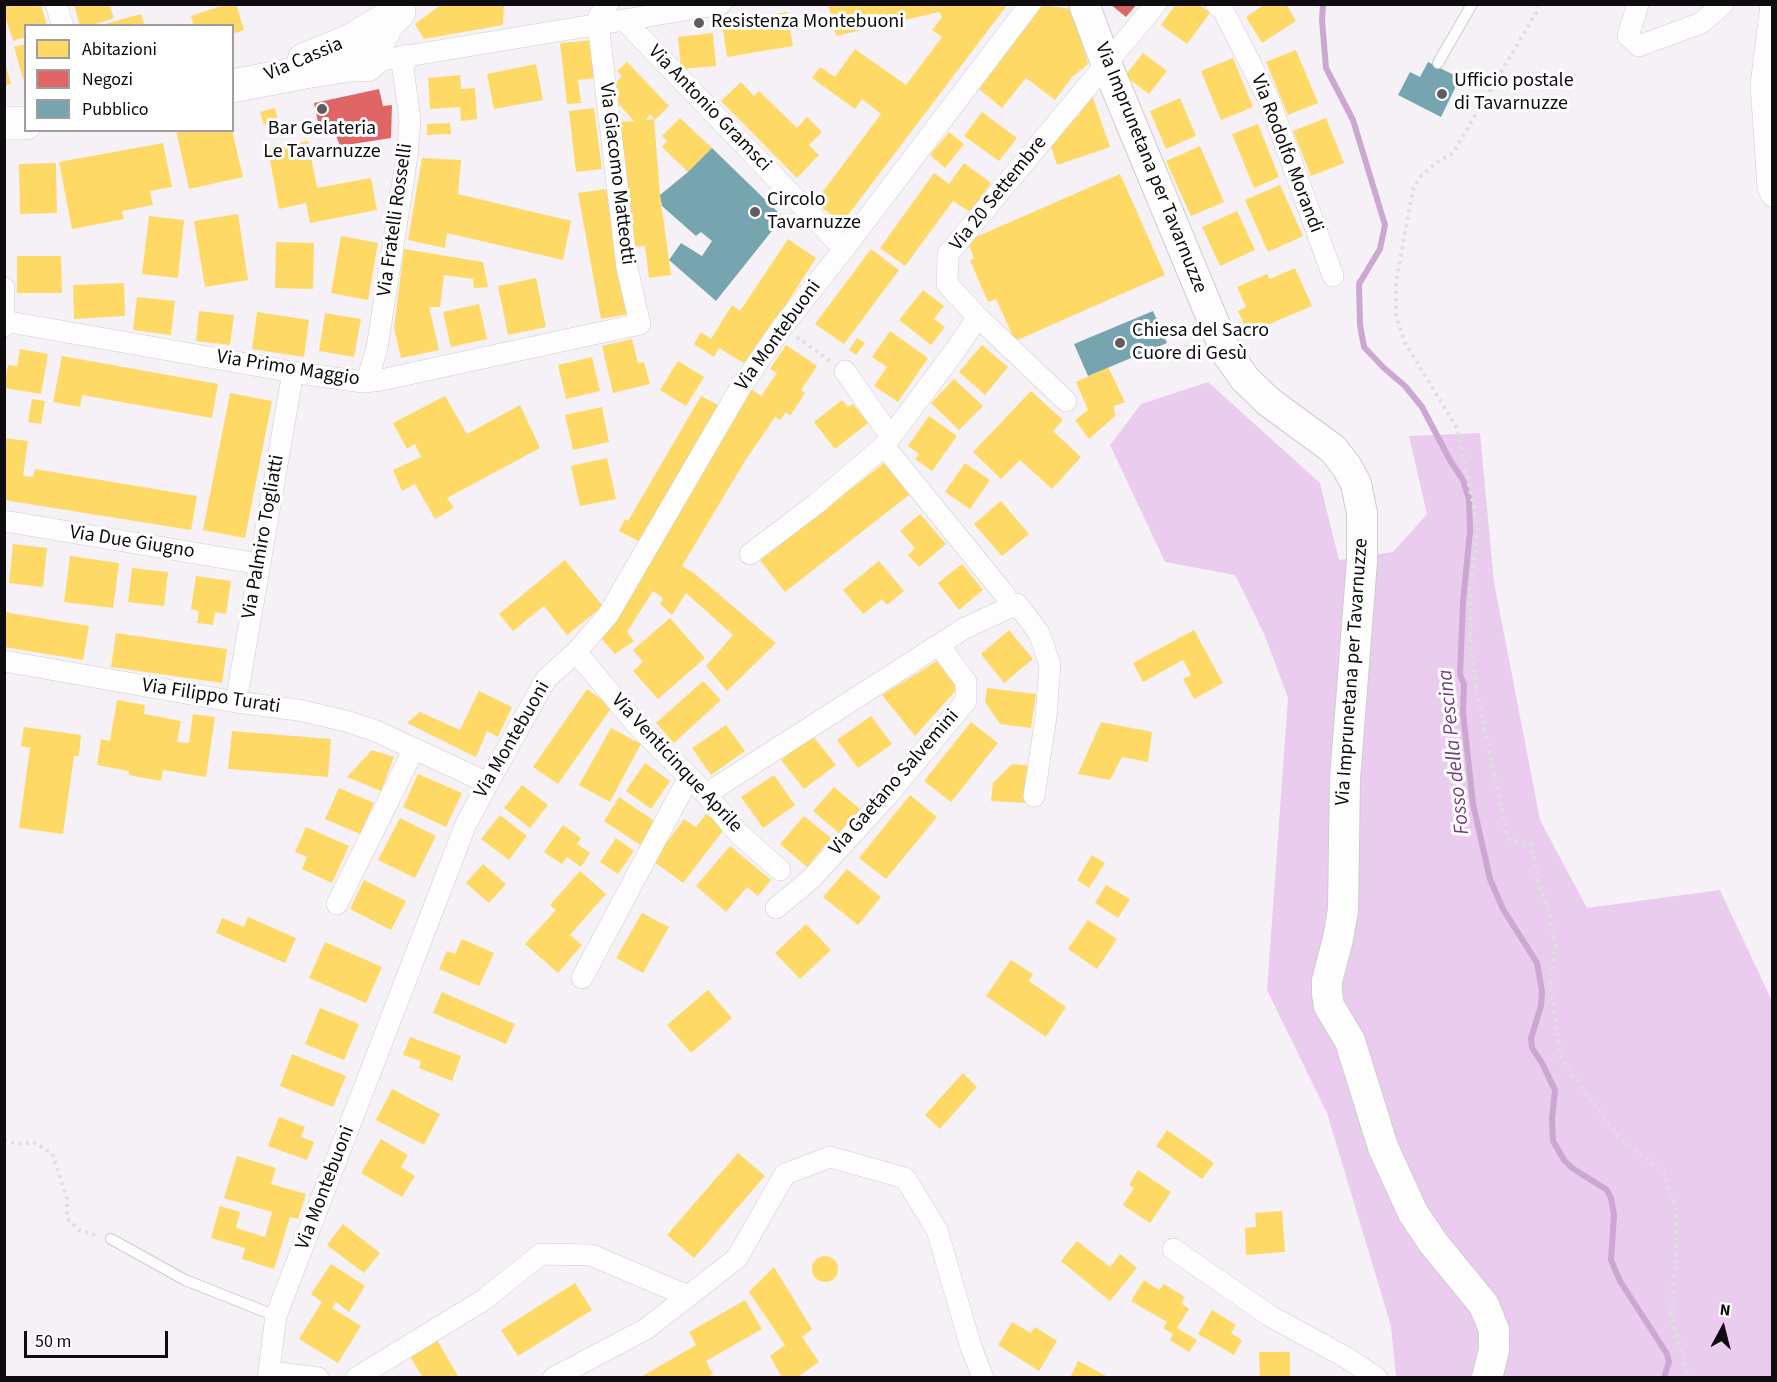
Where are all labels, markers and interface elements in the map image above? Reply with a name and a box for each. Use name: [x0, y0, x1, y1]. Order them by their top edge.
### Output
place label: Resistenza Montebuoni: [711, 11, 904, 35]
marker: Resistenza Montebuoni: [692, 16, 706, 30]
legend: [24, 24, 234, 132]
street label: Via Cassia: [261, 33, 347, 87]
text: Abitazioni: [82, 37, 157, 62]
street label: Via Imprunetana per Tavarnuzze: [1089, 39, 1211, 297]
street label: Via Antonio Gramsci: [642, 41, 776, 177]
text: Negozi: [82, 67, 133, 92]
place label: Ufficio postale di Tavarnuzze: [1454, 70, 1574, 117]
street label: Via Rodolfo Morandi: [1245, 71, 1327, 237]
street label: Via Giacomo Matteotti: [593, 82, 639, 266]
marker: Ufficio postale di Tavarnuzze: [1435, 87, 1449, 101]
text: Pubblico: [82, 97, 149, 122]
marker: Bar Gelateria Le Tavarnuzze: [315, 102, 329, 116]
place label: Bar Gelateria Le Tavarnuzze: [263, 118, 381, 165]
street label: Via 20 Settembre: [945, 132, 1053, 256]
street label: Via Fratelli Rosselli: [373, 142, 419, 298]
place label: Circolo Tavarnuzze: [767, 189, 861, 236]
marker: Circolo Tavarnuzze: [748, 205, 762, 219]
street label: Via Montebuoni: [731, 276, 827, 396]
place label: Chiesa del Sacro Cuore di Gesù: [1132, 320, 1269, 367]
marker: Chiesa del Sacro Cuore di Gesù: [1113, 336, 1127, 350]
street label: Via Primo Maggio: [215, 346, 361, 392]
street label: Via Palmiro Togliatti: [238, 453, 290, 621]
street label: Via Due Giugno: [68, 521, 196, 565]
street label: Via Imprunetana per Tavarnuzze: [1332, 538, 1374, 806]
water label: Fosso della Pescina: [1434, 668, 1476, 836]
street label: Via Filippo Turati: [140, 674, 282, 720]
street label: Via Montebuoni: [470, 677, 556, 803]
street label: Via Venticinque Aprile: [605, 689, 747, 839]
street label: Via Gaetano Salvemini: [825, 705, 965, 861]
street label: Via Montebuoni: [291, 1123, 361, 1253]
north arrow: [1693, 1298, 1753, 1358]
text: N: [1719, 1299, 1732, 1322]
scale bar: [27, 1319, 171, 1357]
text: 50 m: [35, 1329, 71, 1354]

